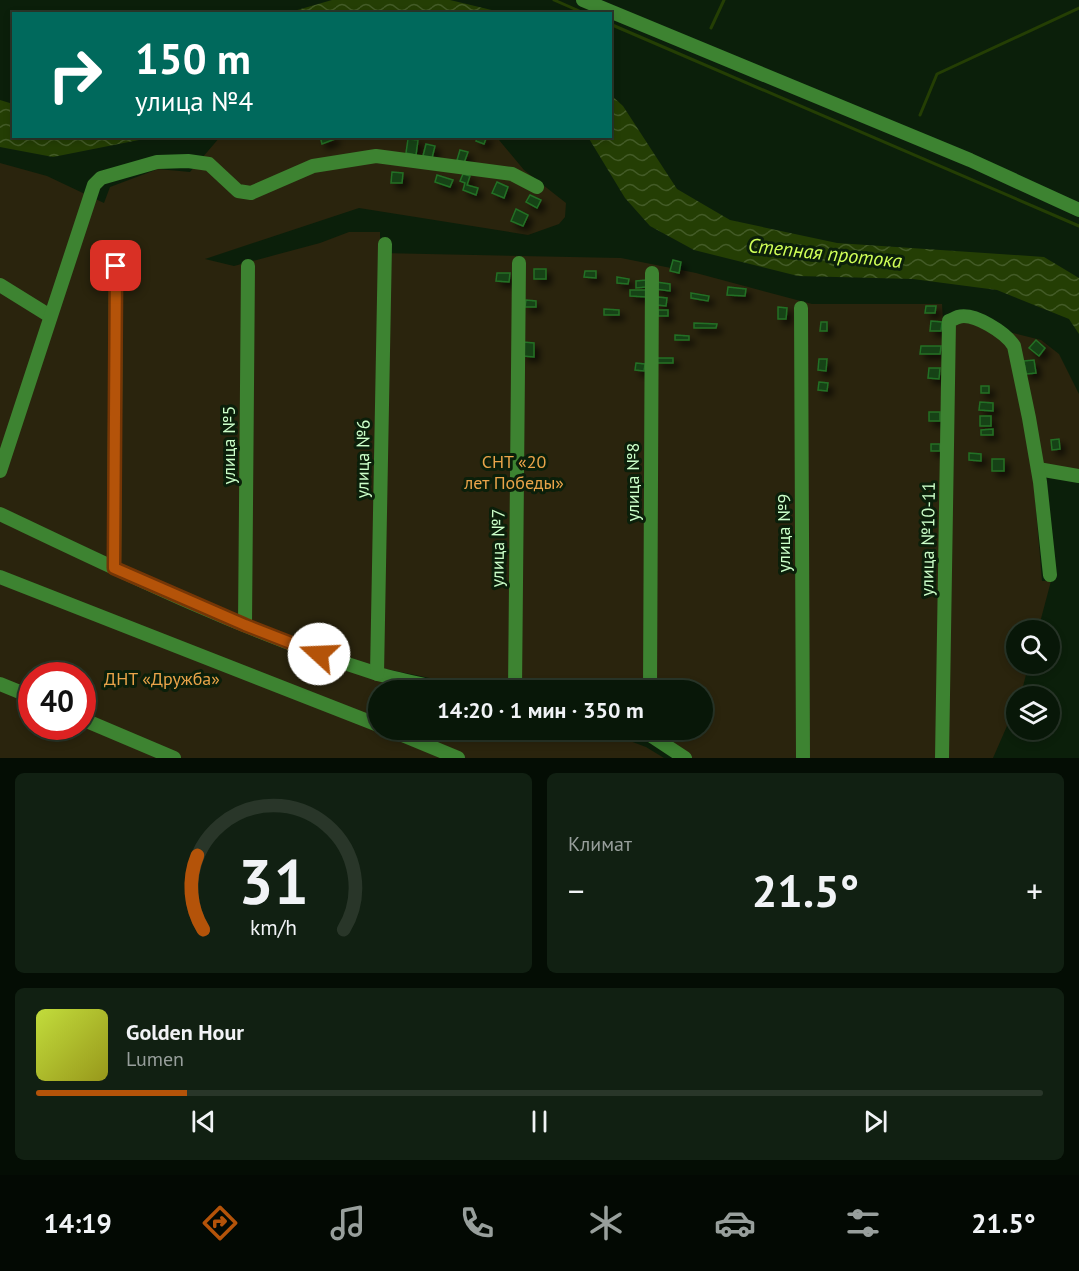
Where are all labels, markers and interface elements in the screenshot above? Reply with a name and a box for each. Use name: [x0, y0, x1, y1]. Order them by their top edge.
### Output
text: 150 m: [135, 31, 251, 86]
icon: right: [36, 36, 114, 114]
text: улица №4: [135, 84, 253, 118]
water label: Степная протока: [747, 232, 903, 274]
pin: [90, 240, 141, 291]
icon: arrive: [99, 249, 132, 282]
street label: улица №5: [217, 406, 240, 484]
street label: улица №6: [350, 419, 375, 499]
street label: улица №8: [621, 443, 644, 521]
park label: СНТ «20 лет Победы»: [463, 450, 564, 494]
street label: улица №10-11: [915, 481, 940, 597]
street label: улица №9: [772, 494, 795, 572]
street label: улица №7: [485, 508, 510, 588]
map controls: [1006, 620, 1060, 740]
button: search: [1006, 620, 1060, 674]
position arrow: [287, 622, 351, 686]
speed limit sign: 40: [18, 662, 96, 740]
park label: ДНТ «Дружба»: [104, 667, 220, 690]
button: layers: [1006, 686, 1060, 740]
text: 14:20 · 1 мин · 350 m: [437, 696, 644, 724]
text: Климат: [568, 831, 632, 857]
text: 31: [238, 840, 309, 921]
text: 21.5°: [752, 861, 859, 919]
text: −: [568, 869, 585, 912]
text: +: [1026, 869, 1043, 912]
text: km/h: [250, 913, 297, 941]
text: Golden Hour: [126, 1018, 244, 1046]
text: Lumen: [126, 1046, 184, 1072]
icon: previous: [187, 1105, 220, 1138]
icon: pause: [523, 1105, 556, 1138]
icon: next: [859, 1105, 892, 1138]
icon: directions: [199, 1202, 241, 1244]
icon: music: [327, 1202, 369, 1244]
icon: phone: [456, 1202, 498, 1244]
icon: climate: [585, 1202, 627, 1244]
icon: car: [714, 1202, 756, 1244]
icon: filters: [842, 1202, 884, 1244]
text: 14:19: [43, 1206, 112, 1240]
text: 21.5°: [971, 1206, 1036, 1240]

